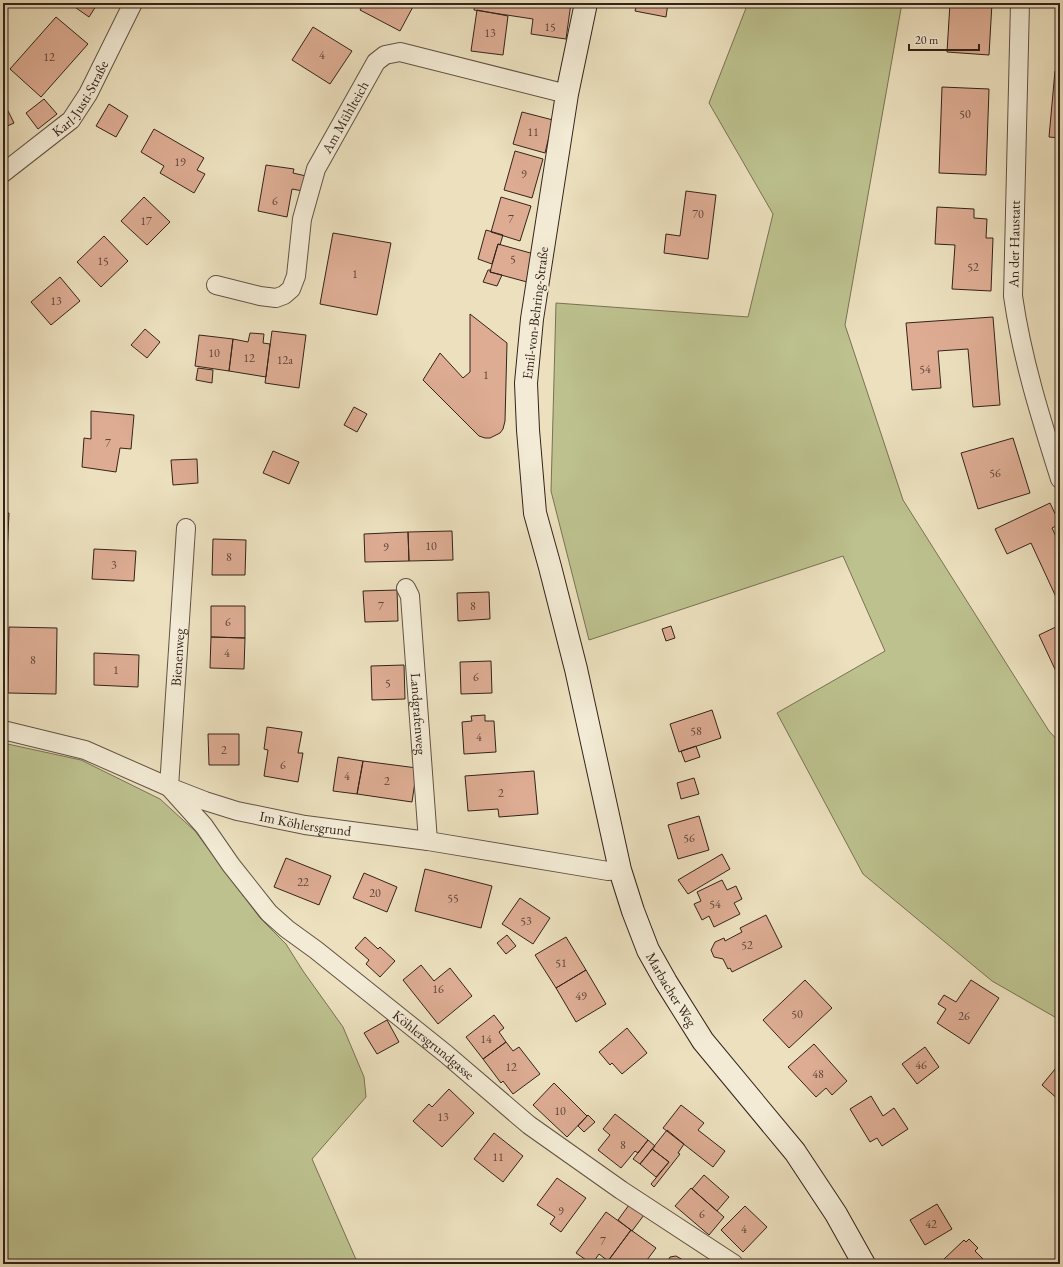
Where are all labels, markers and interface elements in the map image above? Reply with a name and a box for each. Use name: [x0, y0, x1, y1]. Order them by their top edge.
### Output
house number: 15: [544, 19, 556, 35]
house number: 13: [484, 25, 496, 41]
scale bar: [909, 26, 979, 52]
text: 20 m: [915, 32, 939, 48]
house number: 4: [319, 47, 325, 63]
house number: 12: [43, 49, 55, 65]
street label: Karl-Justi-Straße: [48, 57, 112, 140]
street label: Am Mühlteich: [317, 78, 373, 157]
house number: 50: [959, 106, 971, 122]
house number: 11: [527, 124, 539, 140]
house number: 19: [174, 154, 186, 170]
house number: 9: [521, 166, 527, 182]
house number: 6: [272, 193, 278, 209]
street label: An der Haustatt: [1004, 199, 1024, 289]
house number: 70: [692, 206, 704, 222]
house number: 7: [508, 211, 514, 227]
house number: 17: [140, 213, 152, 229]
street label: Emil-von-Behring-Straße: [518, 245, 552, 380]
house number: 5: [510, 251, 516, 267]
house number: 15: [97, 253, 109, 269]
house number: 52: [967, 259, 979, 275]
house number: 1: [352, 266, 358, 282]
house number: 13: [50, 293, 62, 309]
house number: 10: [208, 345, 220, 361]
house number: 12: [243, 350, 255, 366]
house number: 12a: [277, 352, 293, 368]
house number: 54: [919, 361, 931, 377]
house number: 1: [483, 367, 489, 383]
house number: 7: [105, 435, 111, 451]
house number: 56: [989, 465, 1001, 481]
house number: 10: [425, 538, 437, 554]
house number: 9: [383, 539, 389, 555]
house number: 8: [226, 549, 232, 565]
house number: 3: [111, 557, 117, 573]
house number: 7: [378, 598, 384, 614]
house number: 8: [470, 598, 476, 614]
house number: 6: [225, 614, 231, 630]
street label: Bienenweg: [167, 627, 188, 687]
house number: 4: [224, 645, 230, 661]
house number: 8: [30, 652, 36, 668]
house number: 1: [113, 662, 119, 678]
house number: 6: [473, 669, 479, 685]
street label: Landgrafenweg: [407, 672, 431, 756]
house number: 5: [385, 675, 391, 691]
house number: 58: [690, 723, 702, 739]
house number: 4: [476, 729, 482, 745]
house number: 2: [221, 742, 227, 758]
house number: 6: [280, 757, 286, 773]
house number: 4: [344, 768, 350, 784]
house number: 2: [384, 773, 390, 789]
house number: 2: [498, 785, 504, 801]
street label: Im Köhlersgrund: [258, 807, 353, 840]
house number: 56: [683, 830, 695, 846]
house number: 22: [297, 874, 309, 890]
house number: 20: [369, 885, 381, 901]
house number: 55: [447, 890, 459, 906]
house number: 54: [709, 896, 721, 912]
house number: 53: [520, 913, 532, 929]
house number: 52: [741, 937, 753, 953]
street label: Marbacher Weg: [642, 949, 701, 1031]
house number: 51: [555, 955, 567, 971]
house number: 16: [432, 981, 444, 997]
house number: 49: [575, 988, 587, 1004]
street label: Köhlersgrundgasse: [389, 1006, 479, 1084]
house number: 50: [791, 1006, 803, 1022]
house number: 26: [958, 1008, 970, 1024]
house number: 14: [480, 1031, 492, 1047]
house number: 46: [915, 1057, 927, 1073]
house number: 12: [505, 1059, 517, 1075]
house number: 48: [812, 1066, 824, 1082]
house number: 10: [554, 1103, 566, 1119]
house number: 13: [437, 1109, 449, 1125]
house number: 8: [620, 1137, 626, 1153]
house number: 11: [492, 1149, 504, 1165]
house number: 9: [558, 1203, 564, 1219]
house number: 6: [699, 1206, 705, 1222]
house number: 42: [925, 1216, 937, 1232]
house number: 4: [741, 1221, 747, 1237]
house number: 7: [600, 1233, 606, 1249]

